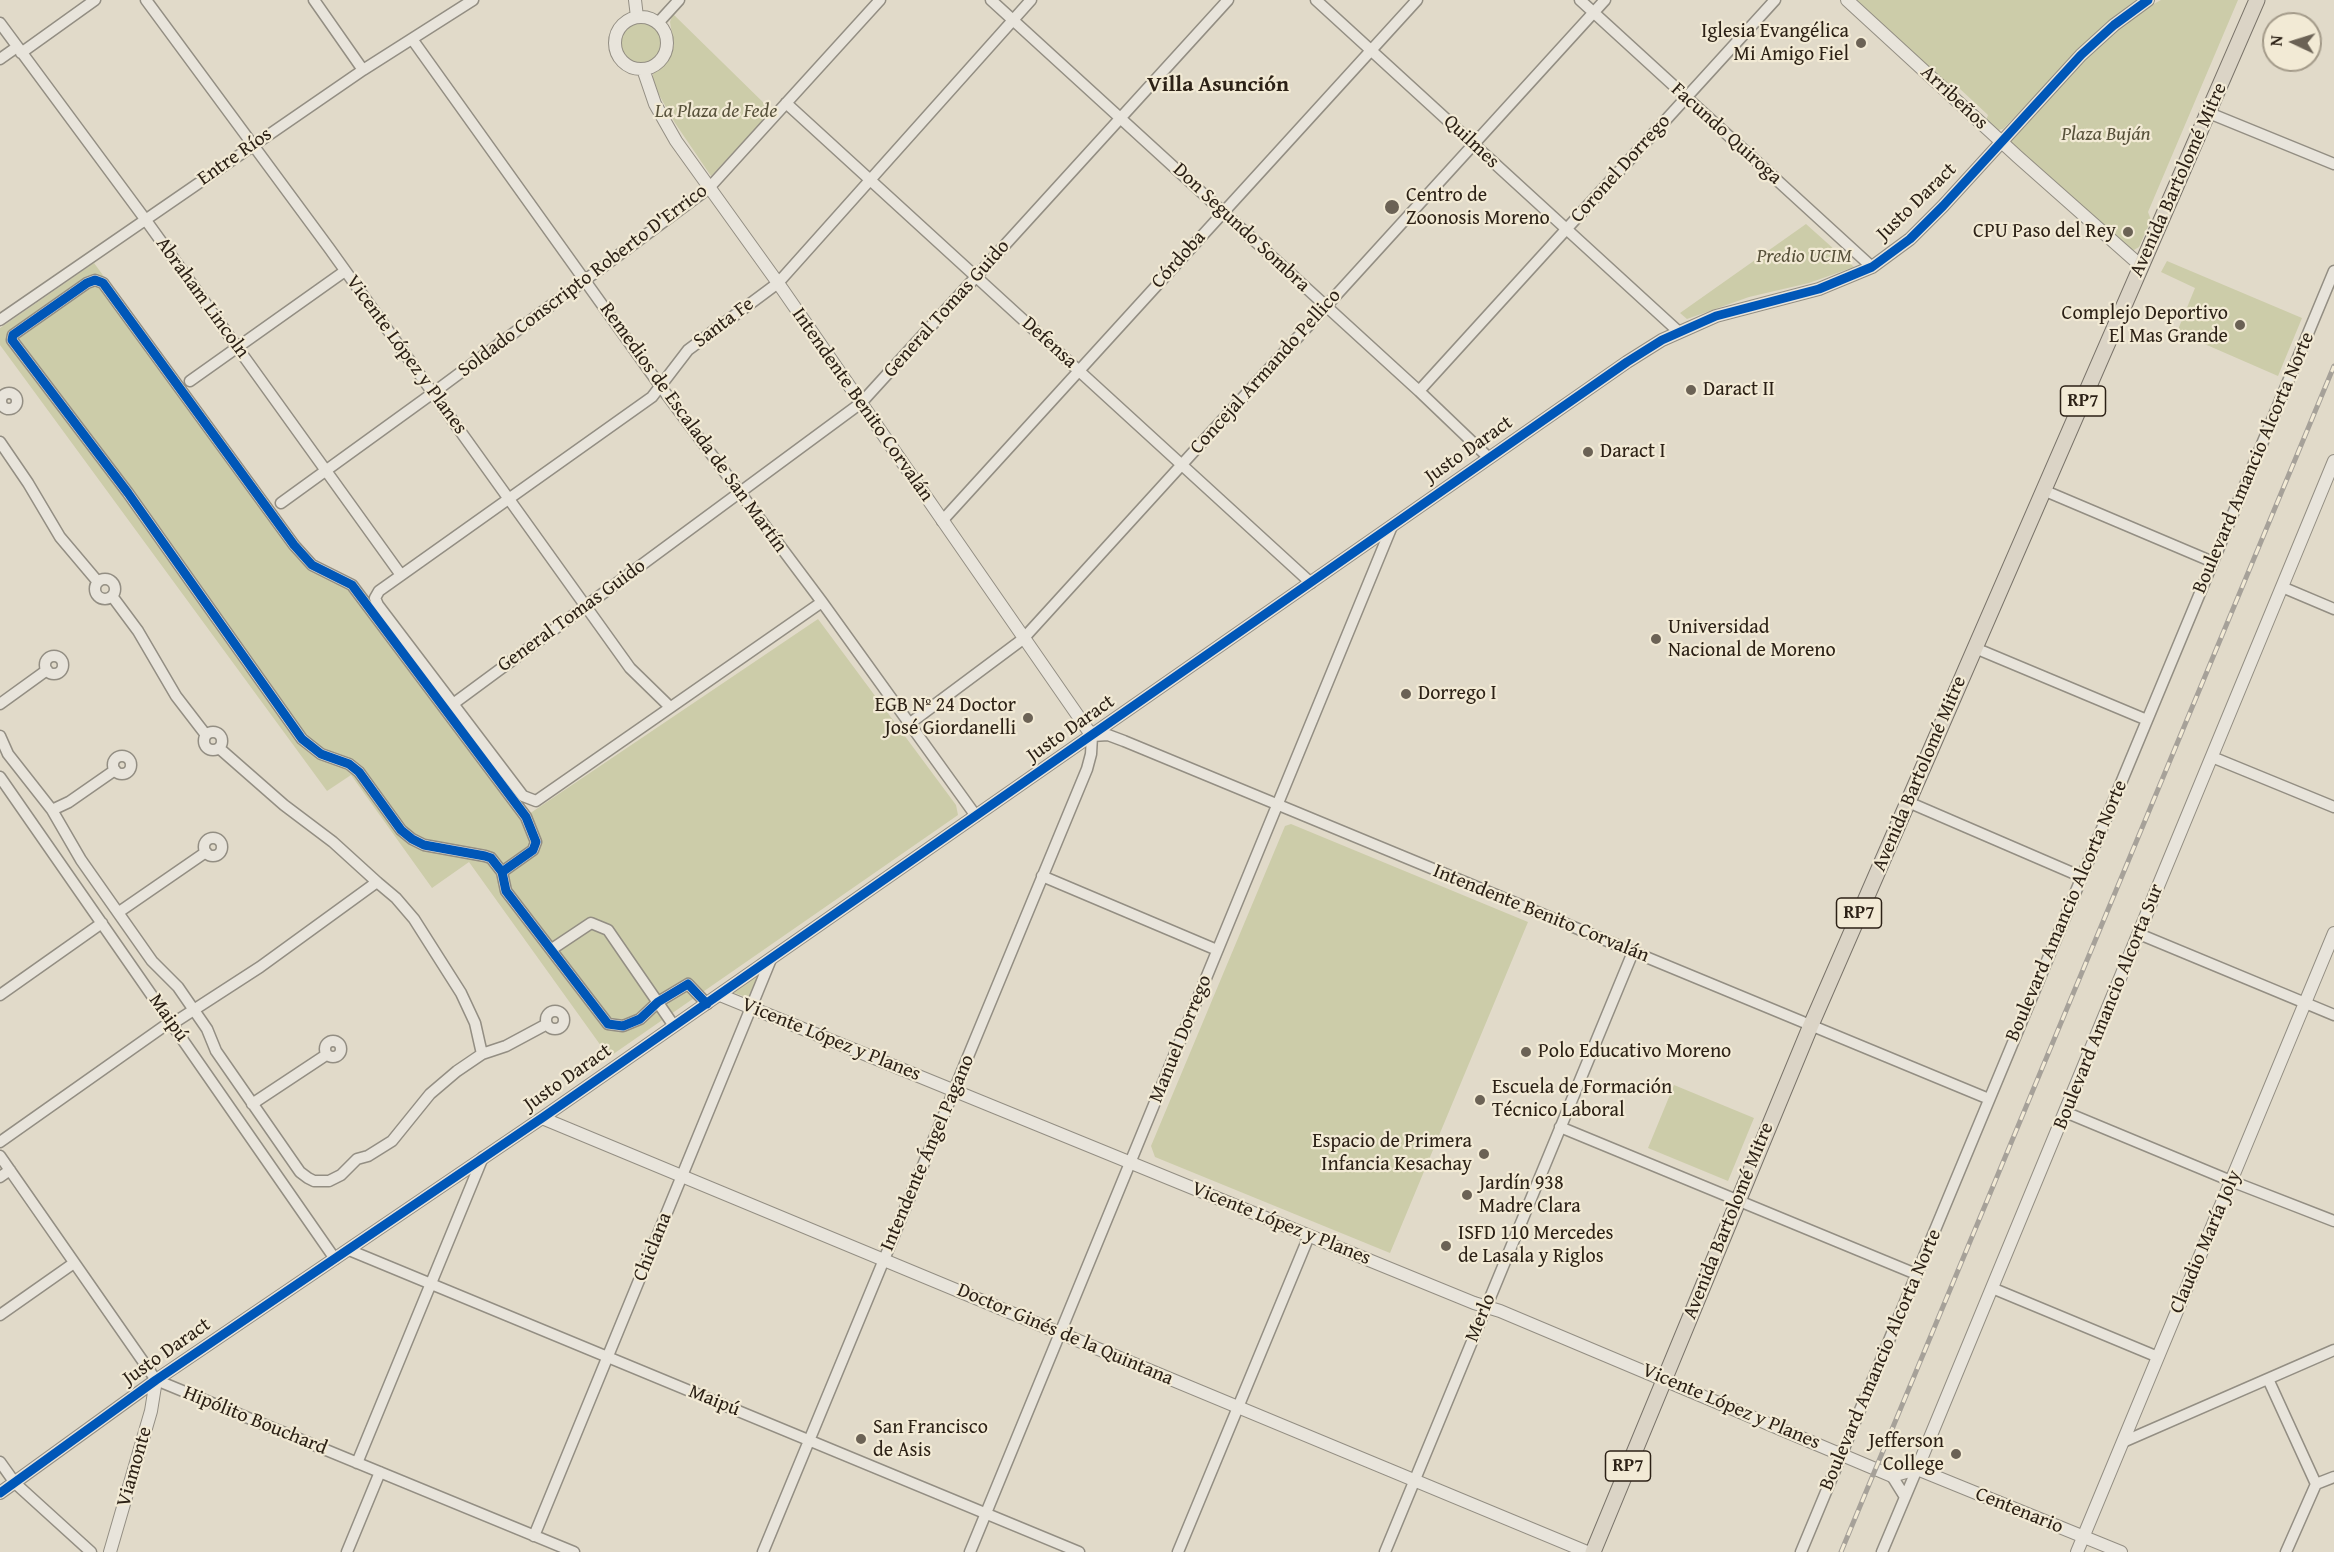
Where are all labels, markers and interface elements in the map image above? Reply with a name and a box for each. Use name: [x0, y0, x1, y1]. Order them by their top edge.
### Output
north arrow: [2262, 12, 2322, 72]
place label: Iglesia Evangélica Mi Amigo Fiel: [1701, 20, 1849, 67]
text: N: [2264, 35, 2288, 47]
marker: Iglesia Evangélica Mi Amigo Fiel: [1854, 36, 1868, 50]
street label: Arribeños: [1915, 61, 1993, 135]
district label: Villa Asunción: [1147, 72, 1289, 98]
street label: Facundo Quiroga: [1666, 78, 1786, 190]
street label: Avenida Bartolomé Mitre: [2125, 79, 2233, 281]
park label: La Plaza de Fede: [655, 100, 777, 124]
street label: Quilmes: [1438, 110, 1504, 174]
street label: Coronel Dorrego: [1566, 110, 1676, 228]
street label: Entre Ríos: [193, 123, 277, 191]
park label: Plaza Buján: [2061, 123, 2151, 147]
street label: Don Segundo Sombra: [1168, 158, 1314, 298]
street label: Justo Daract: [1872, 158, 1962, 246]
street label: Soldado Conscripto Roberto D'Errico: [453, 179, 713, 383]
place label: Centro de Zoonosis Moreno: [1406, 184, 1550, 231]
marker: Centro de Zoonosis Moreno: [1383, 198, 1401, 216]
place label: CPU Paso del Rey: [1973, 220, 2116, 244]
marker: CPU Paso del Rey: [2121, 225, 2135, 239]
street label: Córdoba: [1147, 226, 1211, 294]
street label: Abraham Lincoln: [150, 233, 254, 363]
street label: General Tomas Guido: [879, 235, 1015, 383]
park label: Predio UCIM: [1757, 245, 1851, 269]
street label: Vicente López y Planes: [340, 271, 472, 439]
street label: Concejal Armando Pellico: [1185, 284, 1347, 460]
street label: Santa Fe: [689, 292, 759, 354]
street label: Remedios de Escalada de San Martín: [594, 298, 792, 558]
place label: Complejo Deportivo El Mas Grande: [2062, 302, 2228, 349]
street label: Intendente Benito Corvalán: [786, 303, 938, 507]
street label: Defensa: [1016, 312, 1082, 374]
marker: Complejo Deportivo El Mas Grande: [2233, 318, 2247, 332]
street label: Boulevard Amancio Alcorta Norte: [2188, 329, 2320, 597]
place label: Daract II: [1703, 378, 1775, 402]
marker: Daract II: [1684, 383, 1698, 397]
road number: RP7: [2060, 386, 2106, 416]
street label: Justo Daract: [1420, 411, 1518, 489]
place label: Daract I: [1600, 440, 1666, 464]
marker: Daract I: [1581, 445, 1595, 459]
street label: General Tomas Guido: [493, 554, 651, 678]
place label: Universidad Nacional de Moreno: [1668, 616, 1836, 663]
marker: Universidad Nacional de Moreno: [1649, 632, 1663, 646]
street label: Avenida Bartolomé Mitre: [1868, 673, 1972, 875]
place label: Dorrego I: [1418, 682, 1497, 706]
marker: Dorrego I: [1399, 687, 1413, 701]
street label: Justo Daract: [1022, 690, 1120, 768]
place label: EGB Nº 24 Doctor José Giordanelli: [875, 694, 1016, 741]
marker: EGB Nº 24 Doctor José Giordanelli: [1021, 711, 1035, 725]
street label: Boulevard Amancio Alcorta Norte: [2001, 777, 2133, 1045]
street label: Intendente Benito Corvalán: [1429, 860, 1653, 968]
street label: Boulevard Amancio Alcorta Sur: [2049, 881, 2169, 1133]
road number: RP7: [1836, 898, 1882, 928]
street label: Manuel Dorrego: [1145, 972, 1217, 1106]
street label: Maipú: [143, 989, 193, 1047]
street label: Vicente López y Planes: [738, 993, 924, 1087]
street label: Justo Daract: [519, 1039, 617, 1117]
place label: Polo Educativo Moreno: [1538, 1040, 1731, 1064]
marker: Polo Educativo Moreno: [1519, 1045, 1533, 1059]
street label: Intendente Ángel Pagano: [876, 1051, 980, 1255]
place label: Escuela de Formación Técnico Laboral: [1492, 1076, 1672, 1123]
marker: Escuela de Formación Técnico Laboral: [1473, 1093, 1487, 1107]
street label: Avenida Bartolomé Mitre: [1679, 1119, 1779, 1323]
place label: Espacio de Primera Infancia Kesachay: [1312, 1130, 1472, 1177]
marker: Espacio de Primera Infancia Kesachay: [1477, 1147, 1491, 1161]
street label: Claudio María Joly: [2165, 1167, 2247, 1317]
place label: Jardín 938 Madre Clara: [1479, 1172, 1581, 1219]
street label: Vicente López y Planes: [1188, 1177, 1374, 1271]
marker: Jardín 938 Madre Clara: [1460, 1188, 1474, 1202]
street label: Chiclana: [628, 1209, 678, 1285]
place label: ISFD 110 Mercedes de Lasala y Riglos: [1458, 1222, 1613, 1269]
street label: Boulevard Amancio Alcorta Norte: [1815, 1226, 1947, 1494]
marker: ISFD 110 Mercedes de Lasala y Riglos: [1439, 1239, 1453, 1253]
street label: Doctor Ginés de la Quintana: [953, 1279, 1177, 1391]
street label: Merlo: [1461, 1290, 1501, 1346]
street label: Justo Daract: [118, 1313, 216, 1391]
street label: Vicente López y Planes: [1638, 1359, 1824, 1455]
street label: Maipú: [685, 1380, 743, 1422]
street label: Hipólito Bouchard: [180, 1381, 330, 1461]
place label: San Francisco de Asis: [873, 1416, 988, 1463]
street label: Viamonte: [112, 1424, 158, 1510]
place label: Jefferson College: [1868, 1430, 1944, 1477]
marker: San Francisco de Asis: [854, 1432, 868, 1446]
marker: Jefferson College: [1949, 1447, 1963, 1461]
road number: RP7: [1606, 1451, 1650, 1481]
street label: Centenario: [1972, 1483, 2066, 1539]

